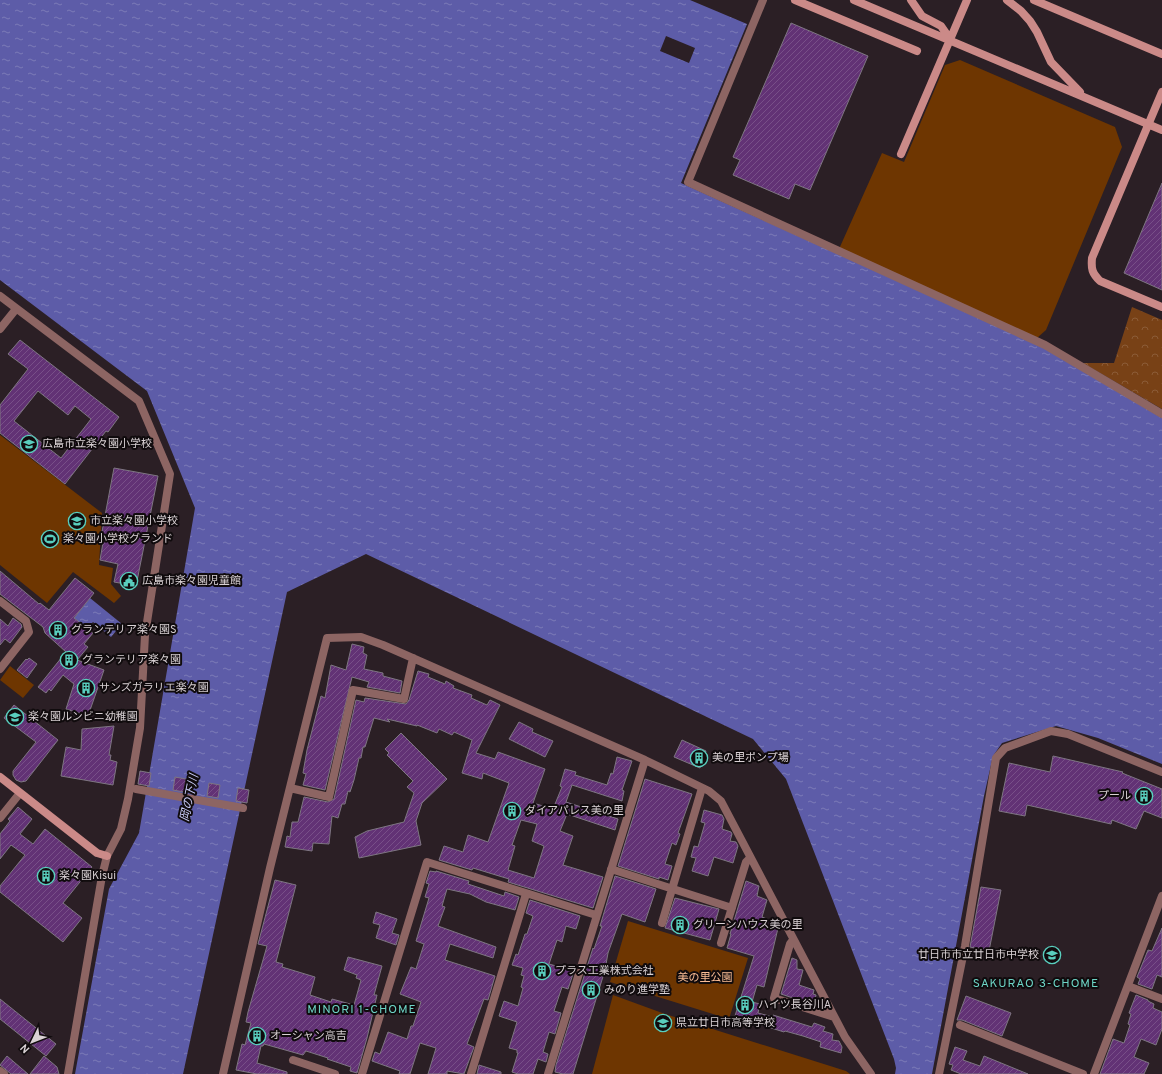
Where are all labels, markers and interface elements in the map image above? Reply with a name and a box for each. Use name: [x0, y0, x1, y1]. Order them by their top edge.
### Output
school or university icon: 広島市立楽々園小学校: [19, 434, 39, 454]
place label: 広島市立楽々園小学校: [42, 437, 152, 451]
school or university icon: 市立楽々園小学校: [67, 511, 87, 531]
place label: 市立楽々園小学校: [90, 514, 178, 528]
sports icon: 楽々園小学校グランド: [40, 529, 60, 549]
place label: 楽々園小学校グランド: [63, 532, 173, 546]
public building icon: 広島市楽々園児童館: [119, 571, 139, 591]
place label: 広島市楽々園児童館: [142, 574, 241, 588]
building icon: グランテリア楽々園S: [48, 620, 68, 640]
place label: グランテリア楽々園S: [71, 623, 177, 637]
building icon: グランテリア楽々園: [59, 650, 79, 670]
place label: グランテリア楽々園: [82, 653, 181, 667]
building icon: サンズガラリエ楽々園: [76, 678, 96, 698]
place label: サンズガラリエ楽々園: [99, 681, 209, 695]
school or university icon: 楽々園ルンビニ幼稚園: [5, 707, 25, 727]
place label: 楽々園ルンビニ幼稚園: [28, 710, 138, 724]
building icon: 美の里ポンプ場: [689, 748, 709, 768]
place label: 美の里ポンプ場: [712, 751, 789, 765]
water label: 岡の下川: [177, 771, 203, 823]
building icon: プール: [1134, 786, 1154, 806]
place label: プール: [1098, 789, 1131, 803]
building icon: ダイアパレス美の里: [502, 801, 522, 821]
place label: ダイアパレス美の里: [525, 804, 624, 818]
building icon: 楽々園Kisui: [36, 866, 56, 886]
place label: 楽々園Kisui: [59, 869, 116, 883]
building icon: グリーンハウス美の里: [670, 915, 690, 935]
place label: グリーンハウス美の里: [693, 918, 802, 932]
school or university icon: 廿日市市立廿日市中学校: [1042, 945, 1062, 965]
place label: 廿日市市立廿日市中学校: [918, 948, 1039, 962]
building icon: プラス工業株式会社: [532, 961, 552, 981]
place label: プラス工業株式会社: [555, 964, 654, 978]
park label: 美の里公園: [678, 971, 733, 985]
district label: SAKURAO 3-CHOME: [973, 976, 1099, 992]
building icon: みのり進学塾: [581, 980, 601, 1000]
place label: みのり進学塾: [604, 983, 670, 997]
building icon: ハイツ長谷川A: [735, 995, 755, 1015]
place label: ハイツ長谷川A: [758, 998, 831, 1012]
district label: MINORI 1-CHOME: [307, 1002, 417, 1018]
school or university icon: 県立廿日市高等学校: [653, 1013, 673, 1033]
place label: 県立廿日市高等学校: [676, 1016, 775, 1030]
north arrow: [12, 1022, 52, 1062]
building icon: オーシャン高吉: [247, 1026, 267, 1046]
place label: オーシャン高吉: [270, 1029, 347, 1043]
text: N: [18, 1040, 33, 1056]

